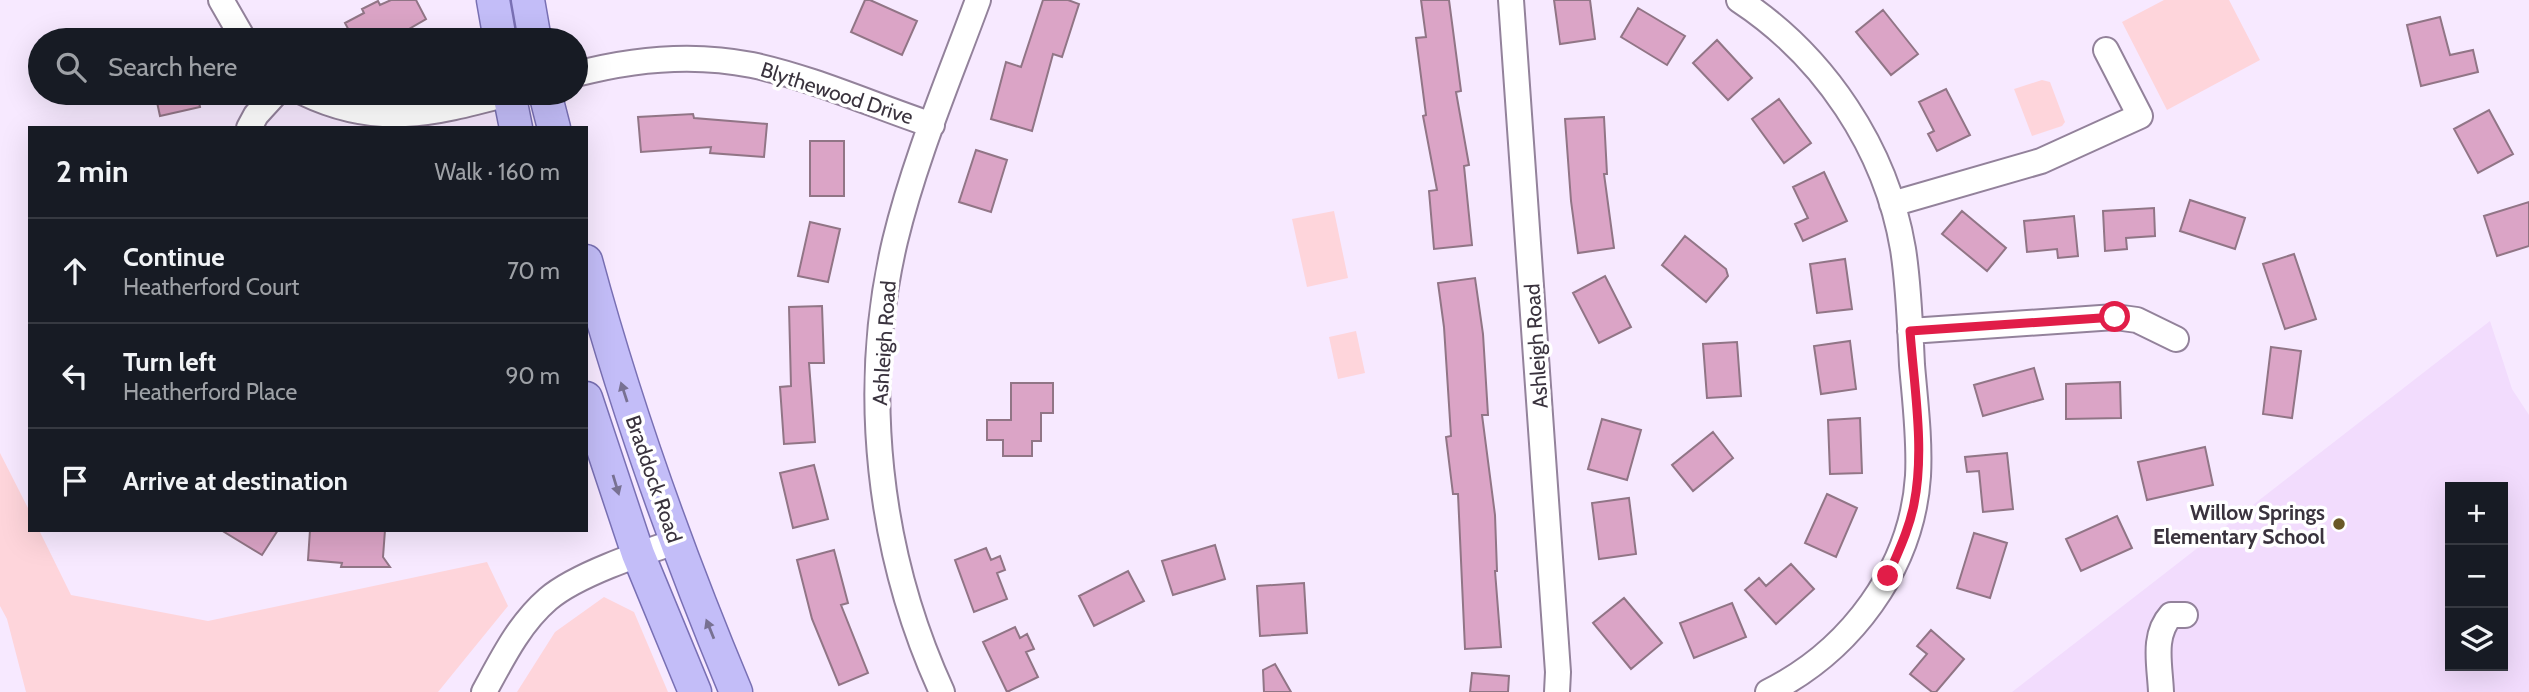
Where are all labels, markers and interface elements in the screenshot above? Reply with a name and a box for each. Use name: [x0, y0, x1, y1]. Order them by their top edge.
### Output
search box: [28, 28, 588, 105]
icon: search: [52, 48, 90, 86]
text: Search here: [108, 51, 237, 83]
street label: Blythewood Drive: [758, 57, 917, 129]
text: 2 min: [56, 153, 128, 190]
text: Walk · 160 m: [435, 158, 560, 186]
text: Continue: [123, 241, 225, 273]
icon: ahead: [56, 252, 94, 290]
text: 70 m: [507, 257, 560, 285]
text: Heatherford Court: [123, 273, 299, 301]
street label: Ashleigh Road: [867, 280, 901, 406]
street label: Ashleigh Road: [1519, 283, 1553, 409]
route start: [2099, 301, 2130, 332]
text: Turn left: [123, 346, 216, 378]
icon: left: [56, 357, 94, 395]
text: 90 m: [506, 362, 560, 390]
text: Heatherford Place: [123, 378, 297, 406]
one-way arrow: [618, 381, 629, 402]
street label: Braddock Road: [621, 412, 687, 546]
icon: arrive: [56, 462, 94, 500]
text: Arrive at destination: [123, 465, 348, 497]
one-way arrow: [612, 475, 622, 496]
map controls: [2445, 482, 2508, 671]
button: +: [2445, 482, 2508, 545]
place label: Willow Springs Elementary School: [2153, 500, 2325, 549]
marker: Willow Springs Elementary School: [2331, 516, 2347, 532]
button: −: [2445, 545, 2508, 608]
route end: [1872, 560, 1903, 591]
button: layers: [2445, 608, 2508, 671]
one-way arrow: [704, 618, 715, 639]

